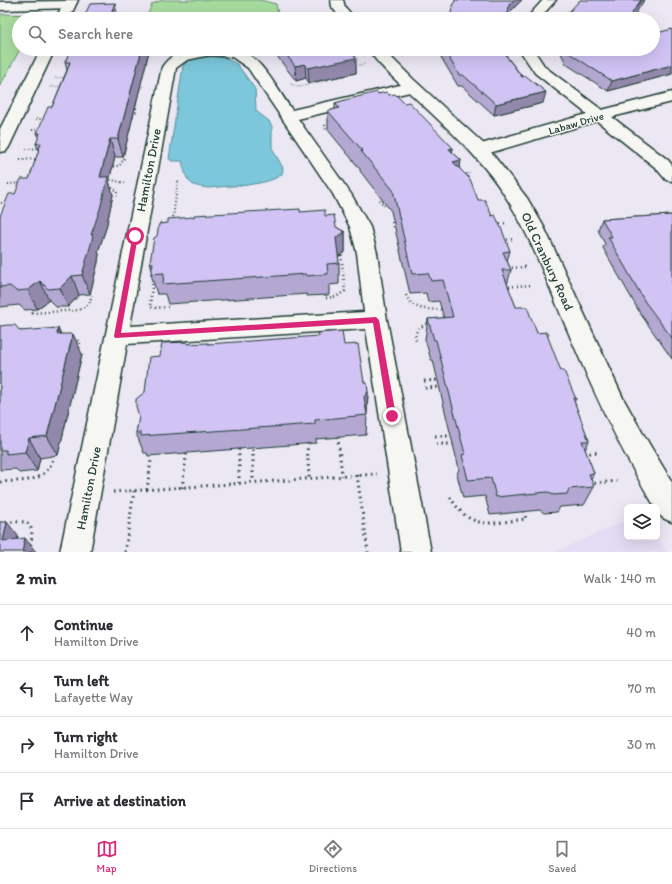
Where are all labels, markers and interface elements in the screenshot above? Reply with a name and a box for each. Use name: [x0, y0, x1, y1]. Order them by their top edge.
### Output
search box: [12, 12, 660, 56]
icon: search: [26, 23, 48, 45]
text: Search here: [58, 25, 133, 43]
street label: Labaw Drive: [547, 109, 605, 138]
street label: Hamilton Drive: [133, 127, 164, 213]
street label: Old Cranbury Road: [518, 210, 577, 313]
route start: [126, 227, 144, 245]
route end: [383, 407, 401, 425]
street label: Hamilton Drive: [73, 445, 104, 531]
map controls: [624, 504, 660, 540]
button: layers: [624, 504, 660, 540]
text: 2 min: [16, 568, 56, 588]
text: Walk · 140 m: [584, 571, 656, 586]
text: Continue: [54, 616, 113, 634]
icon: ahead: [16, 622, 38, 644]
text: 40 m: [626, 625, 656, 640]
text: Hamilton Drive: [54, 634, 139, 649]
text: Turn left: [54, 672, 109, 690]
icon: left: [16, 678, 38, 700]
text: 70 m: [628, 681, 656, 696]
text: Lafayette Way: [54, 690, 133, 705]
text: Turn right: [54, 728, 118, 746]
icon: right: [16, 734, 38, 756]
text: 30 m: [627, 737, 656, 752]
text: Hamilton Drive: [54, 746, 139, 761]
icon: arrive: [16, 790, 38, 812]
text: Arrive at destination: [54, 792, 186, 810]
tab: Map: [96, 838, 118, 875]
tab: Directions: [309, 838, 357, 875]
tab: Saved: [548, 838, 576, 875]

